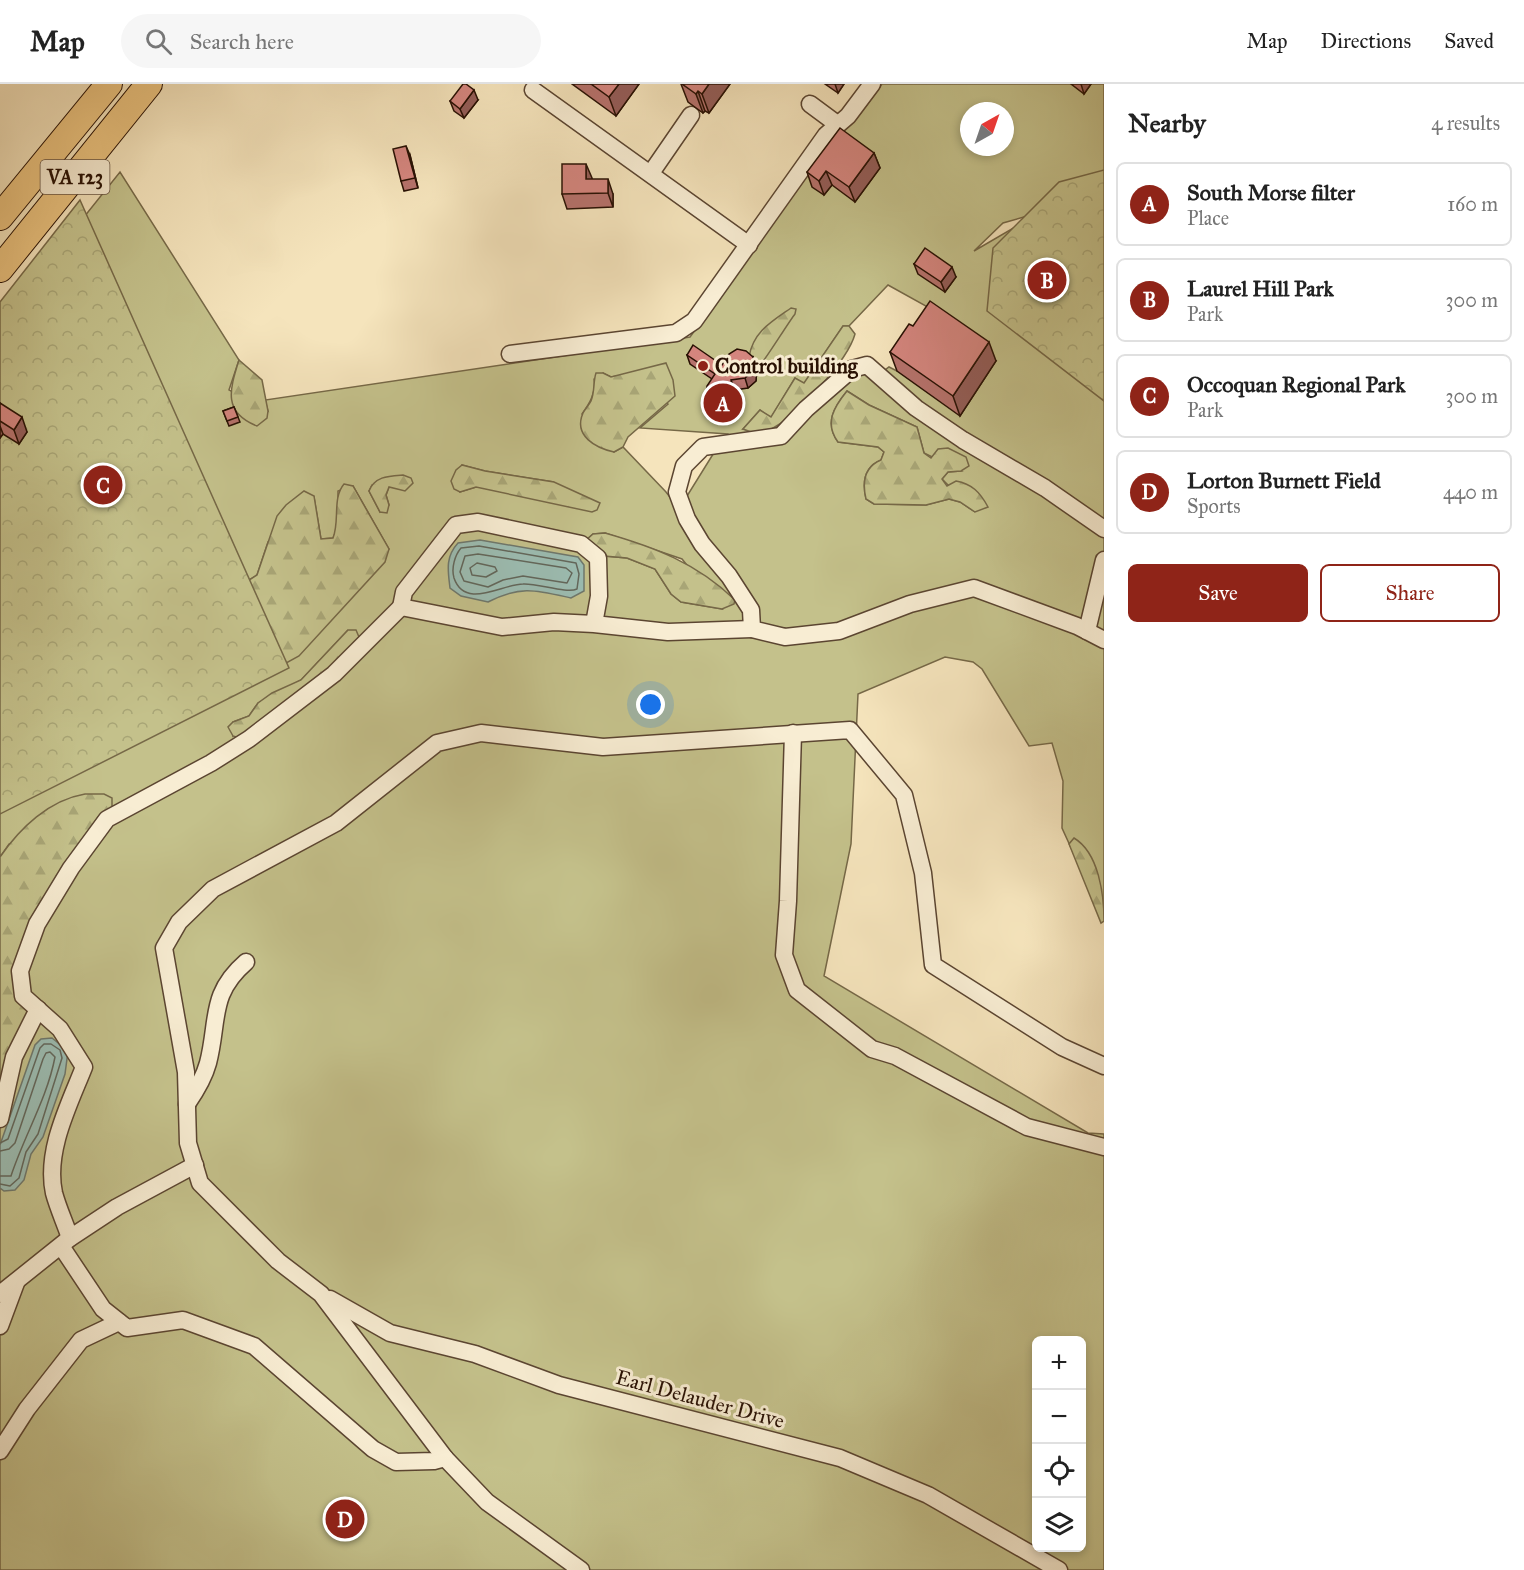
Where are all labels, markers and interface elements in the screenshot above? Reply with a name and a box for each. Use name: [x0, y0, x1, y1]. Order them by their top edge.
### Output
search box: [121, 14, 541, 68]
text: Map: [30, 24, 85, 59]
icon: search: [142, 25, 175, 58]
text: Search here: [190, 28, 294, 55]
text: Map: [1247, 28, 1288, 54]
text: Directions: [1321, 28, 1411, 54]
text: Saved: [1444, 28, 1494, 54]
north arrow: [960, 102, 1014, 156]
text: Nearby: [1128, 107, 1206, 139]
text: 4 results: [1431, 111, 1500, 135]
road number: VA 123: [40, 160, 110, 194]
text: South Morse filter: [1187, 179, 1355, 206]
text: A: [1143, 192, 1156, 216]
text: 160 m: [1447, 192, 1498, 216]
text: Place: [1187, 206, 1229, 230]
pin: B: [1028, 258, 1066, 302]
text: Laurel Hill Park: [1187, 275, 1334, 302]
text: B: [1143, 288, 1156, 312]
text: 300 m: [1446, 288, 1498, 312]
text: Park: [1187, 302, 1223, 326]
place label: Control building: [715, 353, 859, 379]
marker: Control building: [696, 359, 710, 373]
text: Occoquan Regional Park: [1187, 371, 1405, 398]
pin: A: [704, 380, 742, 426]
text: C: [1143, 384, 1156, 408]
text: 300 m: [1446, 384, 1498, 408]
text: Park: [1187, 398, 1223, 422]
pin: C: [84, 462, 122, 508]
text: Lorton Burnett Field: [1187, 467, 1381, 494]
text: D: [1142, 480, 1157, 504]
text: 440 m: [1443, 480, 1498, 504]
text: Sports: [1187, 494, 1241, 518]
button: Save: [1128, 564, 1308, 622]
button: Share: [1320, 564, 1500, 622]
your location: [636, 690, 665, 719]
map controls: [1032, 1336, 1086, 1552]
button: +: [1032, 1336, 1086, 1390]
street label: Earl Delauder Drive: [613, 1364, 787, 1434]
button: −: [1032, 1390, 1086, 1444]
button: locate: [1032, 1444, 1086, 1498]
pin: D: [326, 1496, 364, 1542]
button: layers: [1032, 1498, 1086, 1552]

